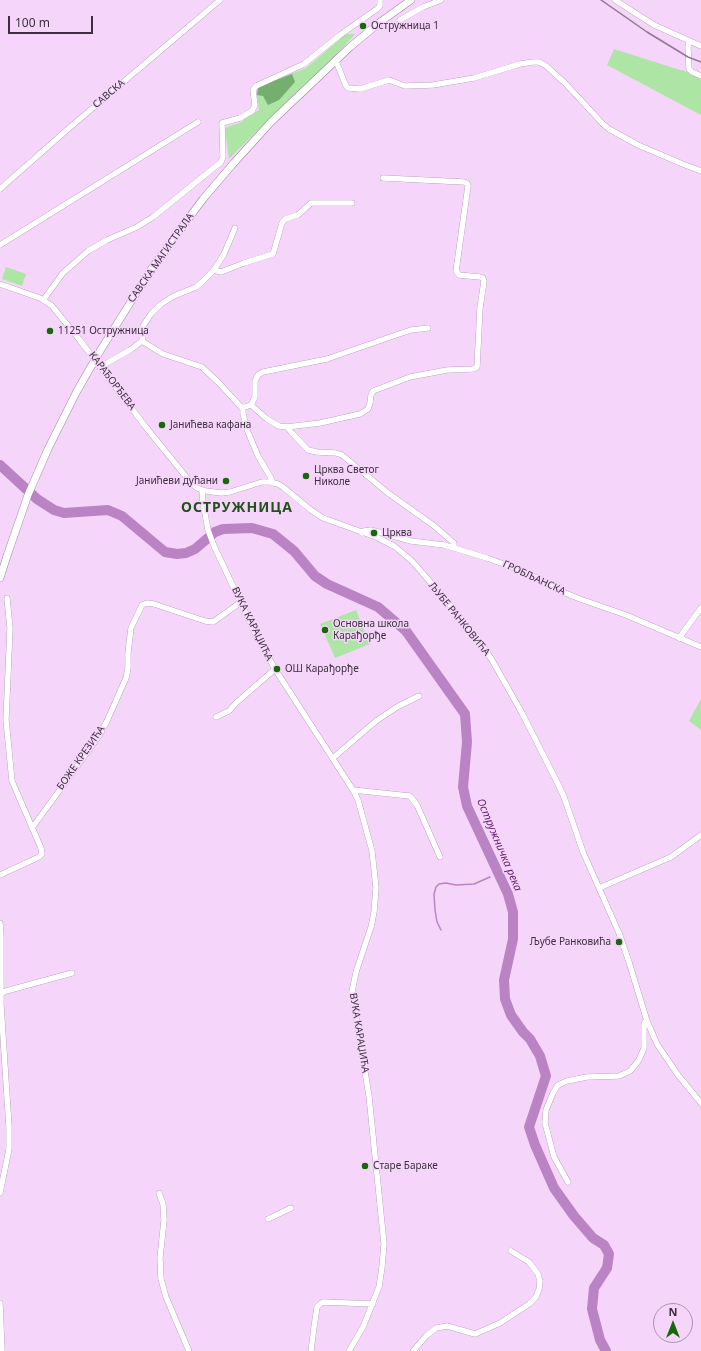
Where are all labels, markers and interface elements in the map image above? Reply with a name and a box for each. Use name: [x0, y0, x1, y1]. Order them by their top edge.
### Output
scale bar: [10, 8, 95, 34]
text: 100 m: [15, 14, 50, 31]
place label: Остружница 1: [371, 20, 439, 32]
marker: Остружница 1: [358, 21, 368, 31]
street label: САВСКА: [90, 77, 128, 111]
street label: САВСКА МАГИСТРАЛА: [126, 211, 196, 305]
place label: 11251 Остружница: [58, 325, 149, 337]
marker: 11251 Остружница: [45, 326, 55, 336]
street label: КАРАЂОРЂЕВА: [86, 349, 138, 413]
place label: Јанићева кафана: [170, 419, 251, 431]
marker: Јанићева кафана: [157, 420, 167, 430]
place label: Црква Светог Николе: [314, 464, 379, 488]
marker: Црква Светог Николе: [301, 471, 311, 481]
place label: Јанићеви дућани: [136, 475, 218, 487]
marker: Јанићеви дућани: [221, 476, 231, 486]
district label: ОСТРУЖНИЦА: [181, 500, 293, 516]
place label: Црква: [382, 527, 412, 539]
marker: Црква: [369, 528, 379, 538]
street label: ГРОБЉАНСКА: [501, 558, 567, 598]
street label: ЉУБЕ РАНКОВИЋА: [426, 580, 492, 658]
street label: ВУКА КАРАЏИЋА: [229, 585, 275, 663]
place label: Основна школа Карађорђе: [333, 618, 409, 642]
marker: Основна школа Карађорђе: [320, 625, 330, 635]
place label: ОШ Карађорђе: [285, 663, 359, 675]
marker: ОШ Карађорђе: [272, 664, 282, 674]
street label: БОЖЕ КРЕЗИЋА: [54, 724, 108, 792]
water label: Остружничка река: [473, 797, 525, 893]
place label: Љубе Ранковића: [530, 936, 611, 948]
marker: Љубе Ранковића: [614, 937, 624, 947]
street label: ВУКА КАРАЏИЋА: [347, 992, 371, 1074]
place label: Старе Бараке: [373, 1160, 438, 1172]
marker: Старе Бараке: [360, 1161, 370, 1171]
north arrow: [653, 1303, 693, 1343]
text: N: [669, 1304, 677, 1319]

